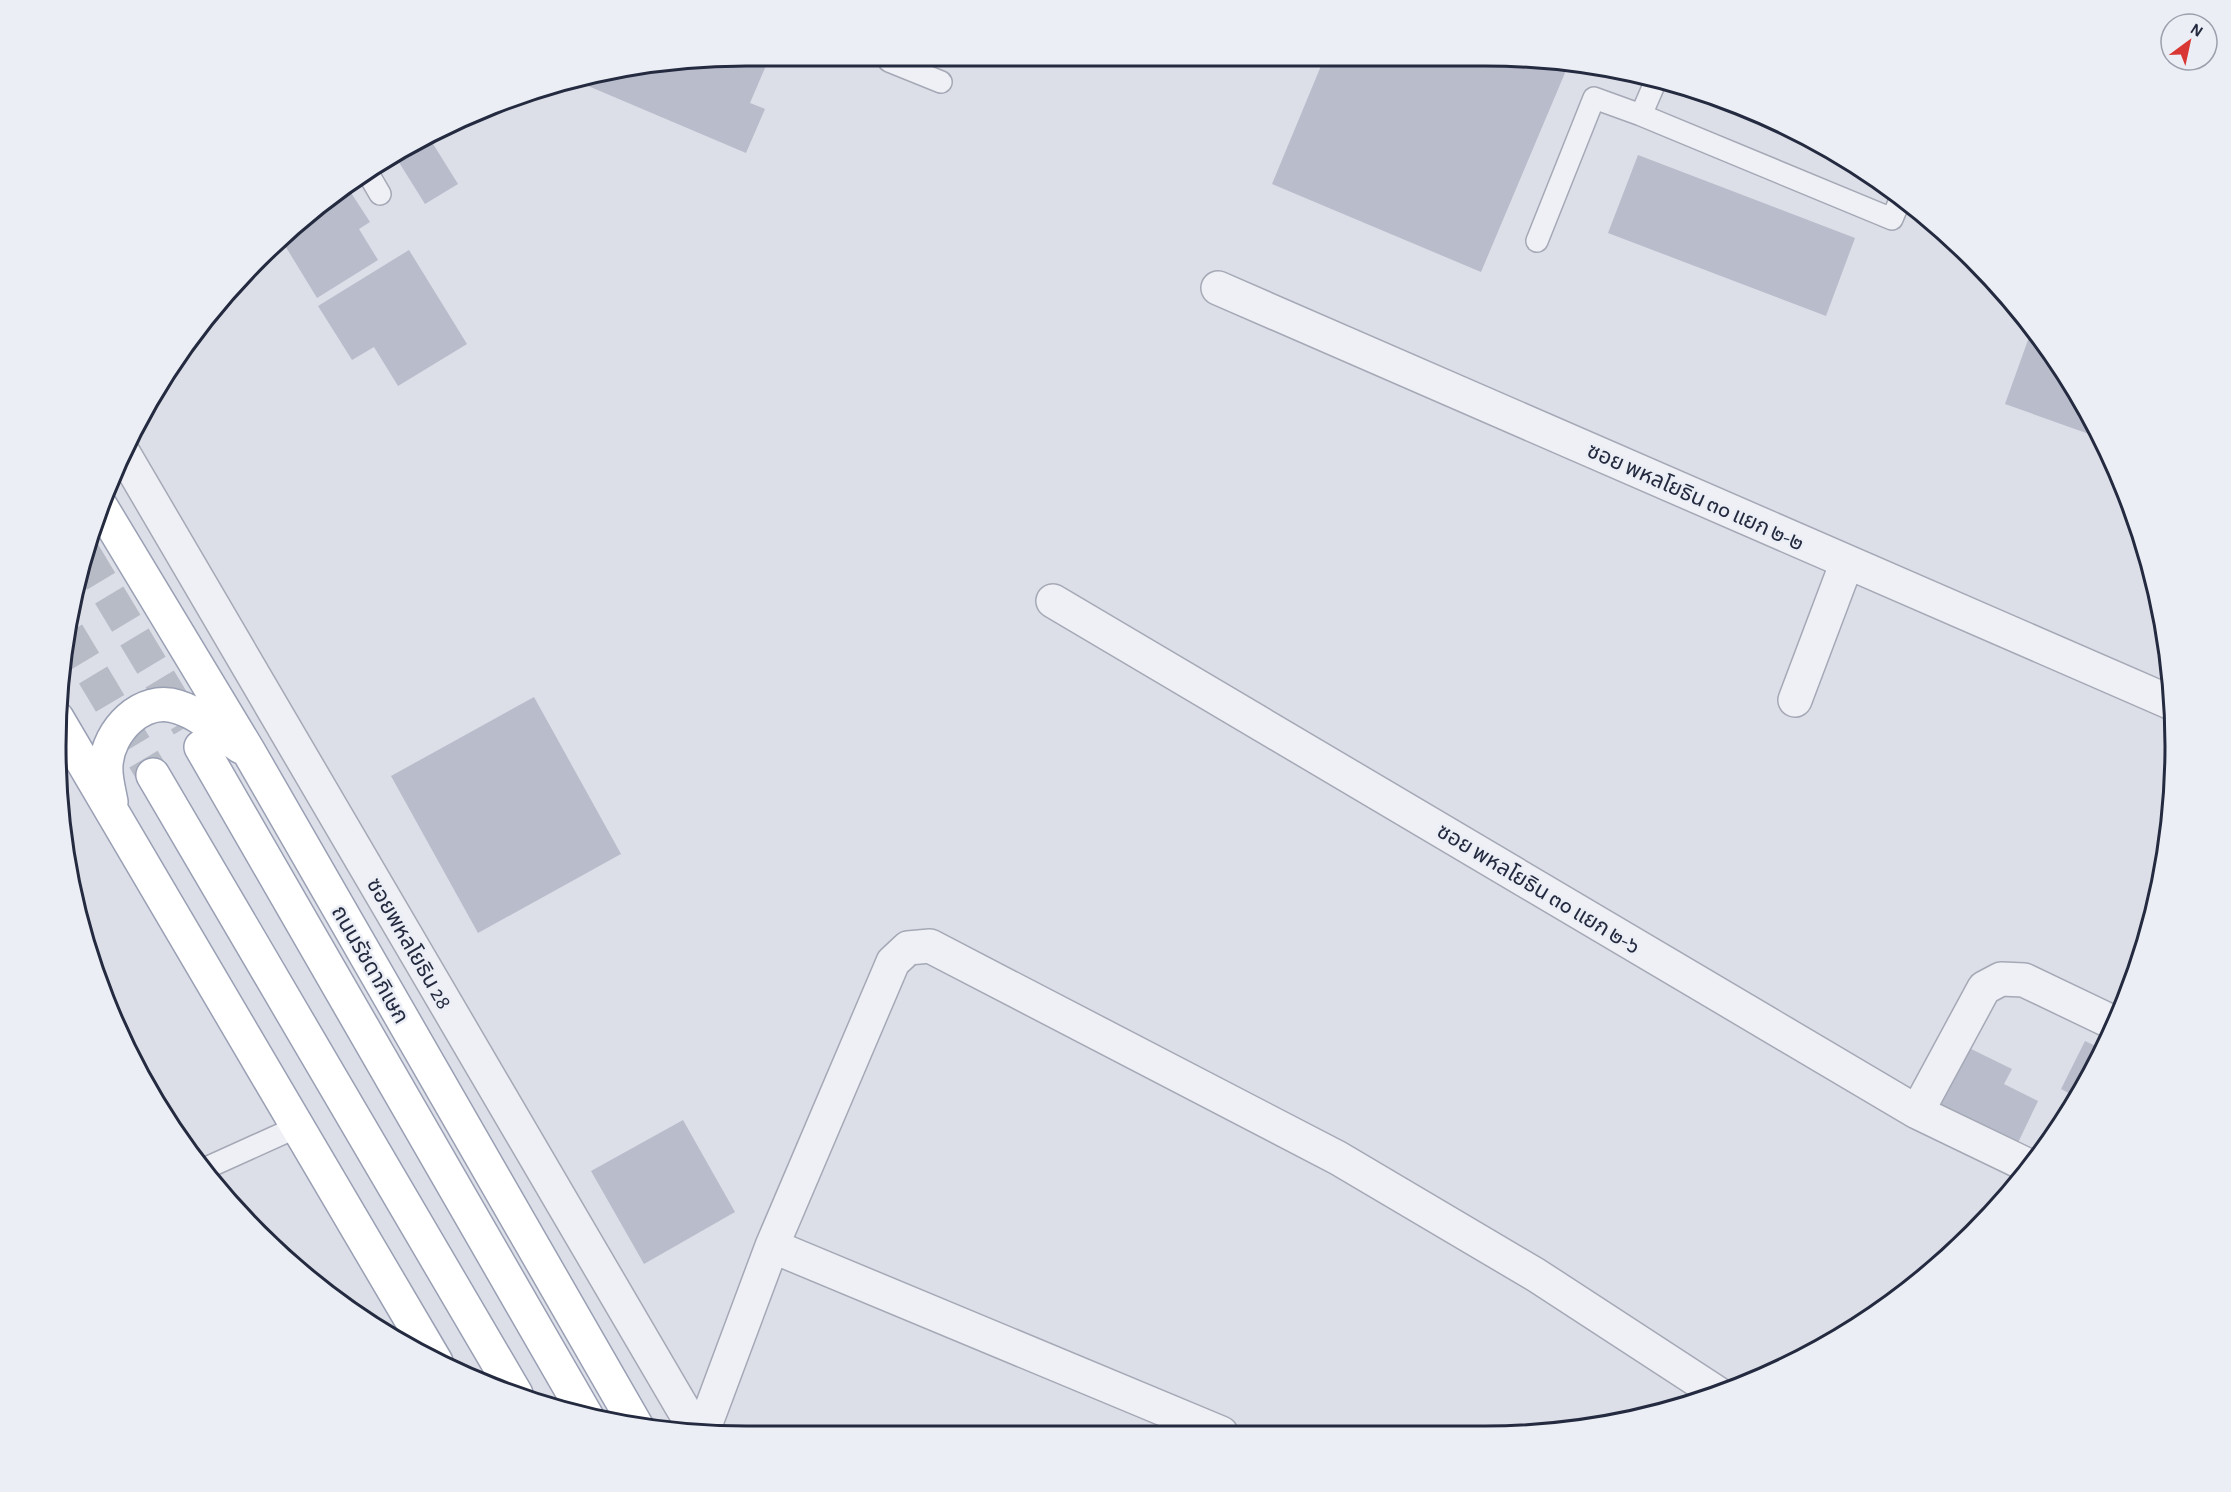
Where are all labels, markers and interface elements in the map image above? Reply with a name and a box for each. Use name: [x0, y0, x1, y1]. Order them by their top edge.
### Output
north arrow: [2159, 12, 2219, 72]
text: N: [2188, 21, 2206, 40]
street label: ซอย พหลโยธิน ๓๐ แยก ๒-๒: [1584, 439, 1807, 555]
street label: ซอย พหลโยธิน ๓๐ แยก ๒-๖: [1433, 820, 1644, 958]
street label: ซอยพหลโยธิน 28: [363, 874, 456, 1013]
street label: ถนนรัชดาภิเษก: [328, 902, 413, 1027]

